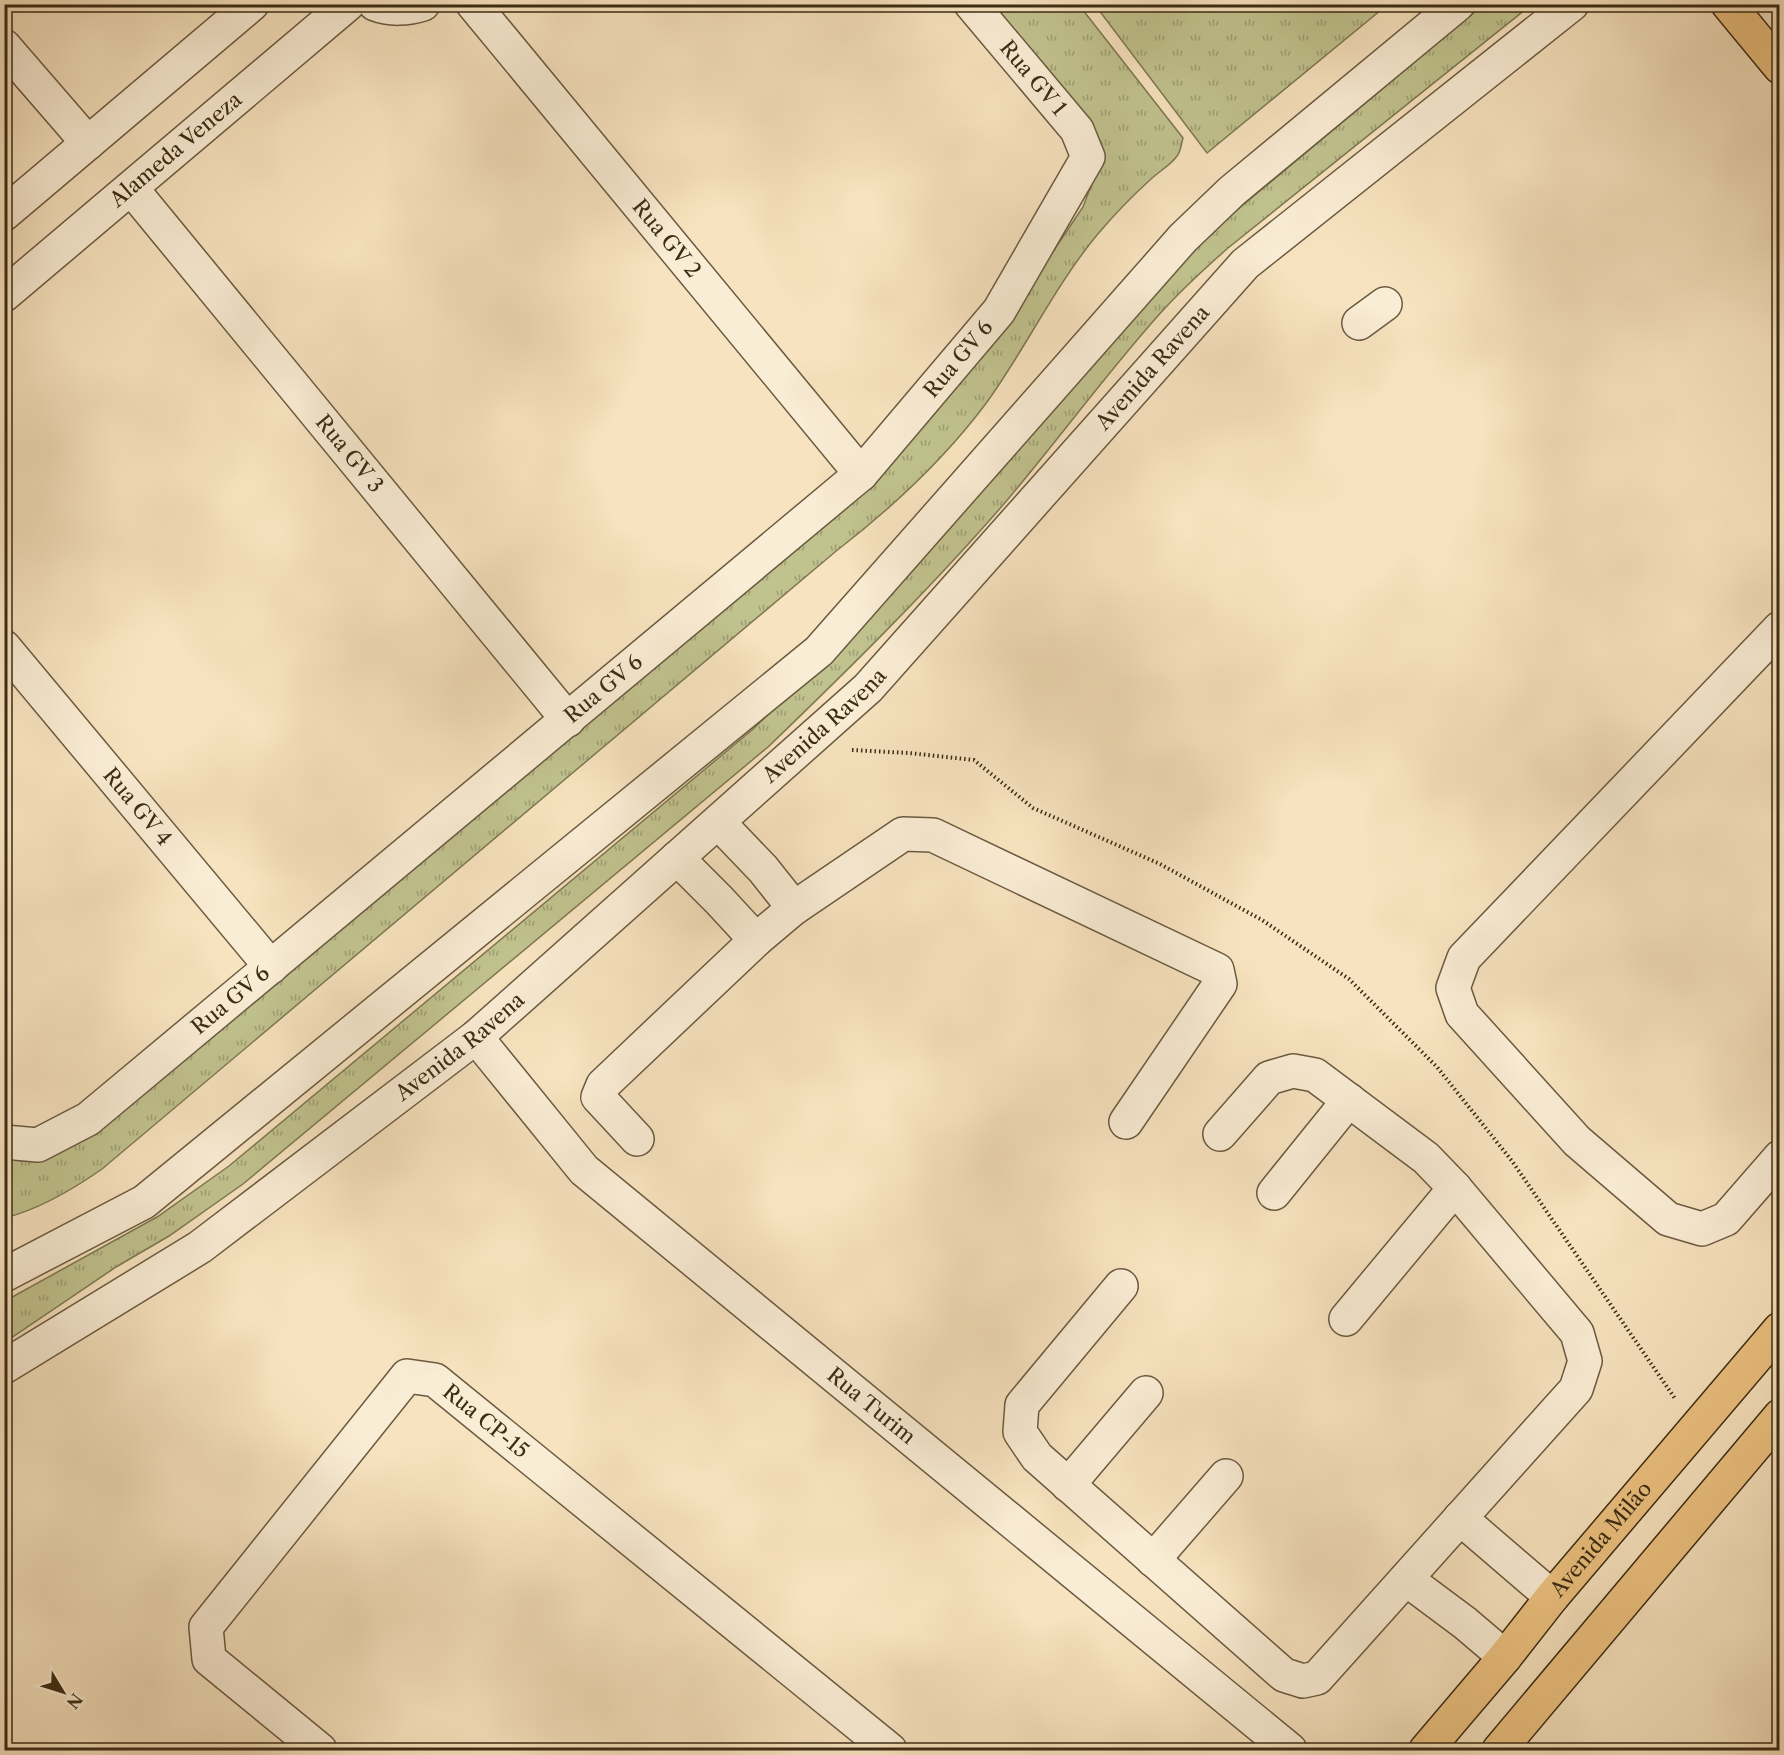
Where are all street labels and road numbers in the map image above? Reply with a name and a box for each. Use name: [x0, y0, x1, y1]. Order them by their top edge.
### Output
street label: Rua GV 1: [995, 35, 1072, 120]
street label: Alameda Veneza: [104, 86, 247, 213]
street label: Rua GV 2: [628, 194, 706, 282]
street label: Avenida Ravena: [1090, 299, 1215, 436]
street label: Rua GV 6: [918, 315, 998, 402]
street label: Rua GV 3: [311, 410, 389, 497]
street label: Rua GV 6: [559, 649, 647, 728]
street label: Avenida Ravena: [757, 662, 892, 788]
street label: Rua GV 4: [98, 762, 177, 850]
street label: Rua GV 6: [186, 960, 274, 1039]
street label: Avenida Ravena: [390, 986, 530, 1106]
street label: Rua Turim: [822, 1362, 921, 1449]
street label: Rua CP-15: [438, 1379, 534, 1463]
street label: Avenida Milão: [1544, 1476, 1657, 1602]

